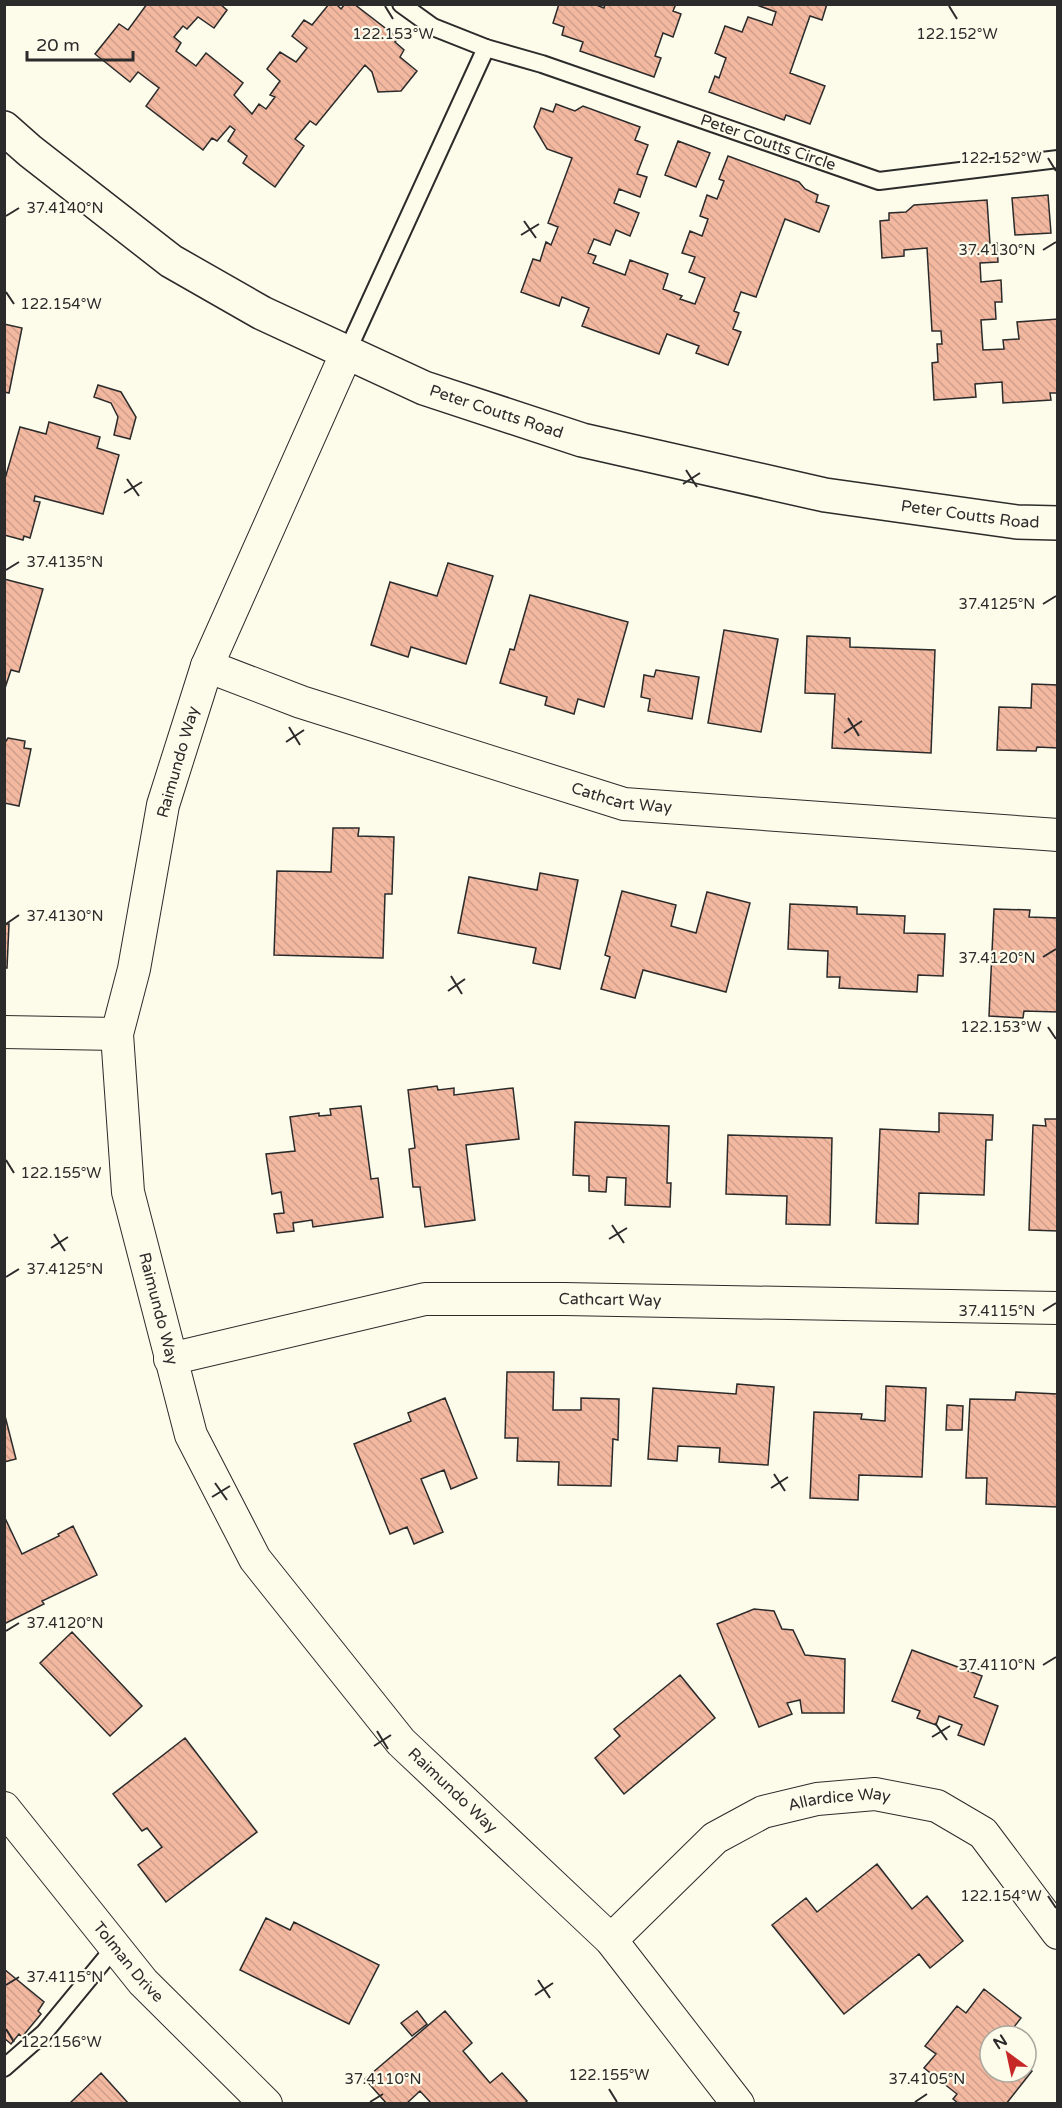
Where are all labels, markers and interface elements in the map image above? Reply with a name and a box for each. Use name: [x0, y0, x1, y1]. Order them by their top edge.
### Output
scale bar: [27, 24, 134, 62]
text: 122.153°W: [352, 25, 434, 43]
text: 122.152°W: [916, 25, 998, 43]
text: 20 m: [36, 34, 80, 56]
street label: Peter Coutts Circle: [698, 110, 838, 175]
text: 122.152°W: [960, 149, 1042, 167]
text: 37.4140°N: [26, 199, 104, 217]
text: 37.4130°N: [958, 241, 1036, 259]
text: 122.154°W: [20, 295, 102, 313]
street label: Peter Coutts Road: [427, 380, 566, 443]
street label: Peter Coutts Road: [900, 496, 1040, 533]
text: 37.4135°N: [27, 553, 103, 571]
text: 37.4125°N: [959, 595, 1035, 613]
street label: Raimundo Way: [152, 703, 204, 820]
street label: Cathcart Way: [569, 778, 673, 817]
text: 37.4130°N: [26, 907, 104, 925]
text: 37.4120°N: [958, 949, 1036, 967]
text: 122.153°W: [960, 1018, 1042, 1036]
text: 122.155°W: [21, 1164, 101, 1182]
street label: Raimundo Way: [134, 1250, 183, 1367]
text: 37.4125°N: [27, 1260, 103, 1278]
street label: Cathcart Way: [558, 1289, 662, 1311]
text: 37.4115°N: [959, 1302, 1035, 1320]
text: 37.4120°N: [26, 1614, 104, 1632]
text: 37.4110°N: [958, 1656, 1036, 1674]
street label: Raimundo Way: [404, 1744, 502, 1838]
street label: Allardice Way: [786, 1784, 893, 1816]
text: 122.154°W: [960, 1887, 1042, 1905]
street label: Tolman Drive: [89, 1918, 168, 2007]
text: 37.4115°N: [27, 1968, 103, 1986]
north arrow: [978, 2024, 1038, 2084]
text: N: [990, 2030, 1011, 2054]
text: 122.156°W: [20, 2033, 102, 2051]
text: 122.155°W: [569, 2066, 649, 2084]
text: 37.4110°N: [344, 2070, 422, 2088]
text: 37.4105°N: [889, 2070, 965, 2088]

